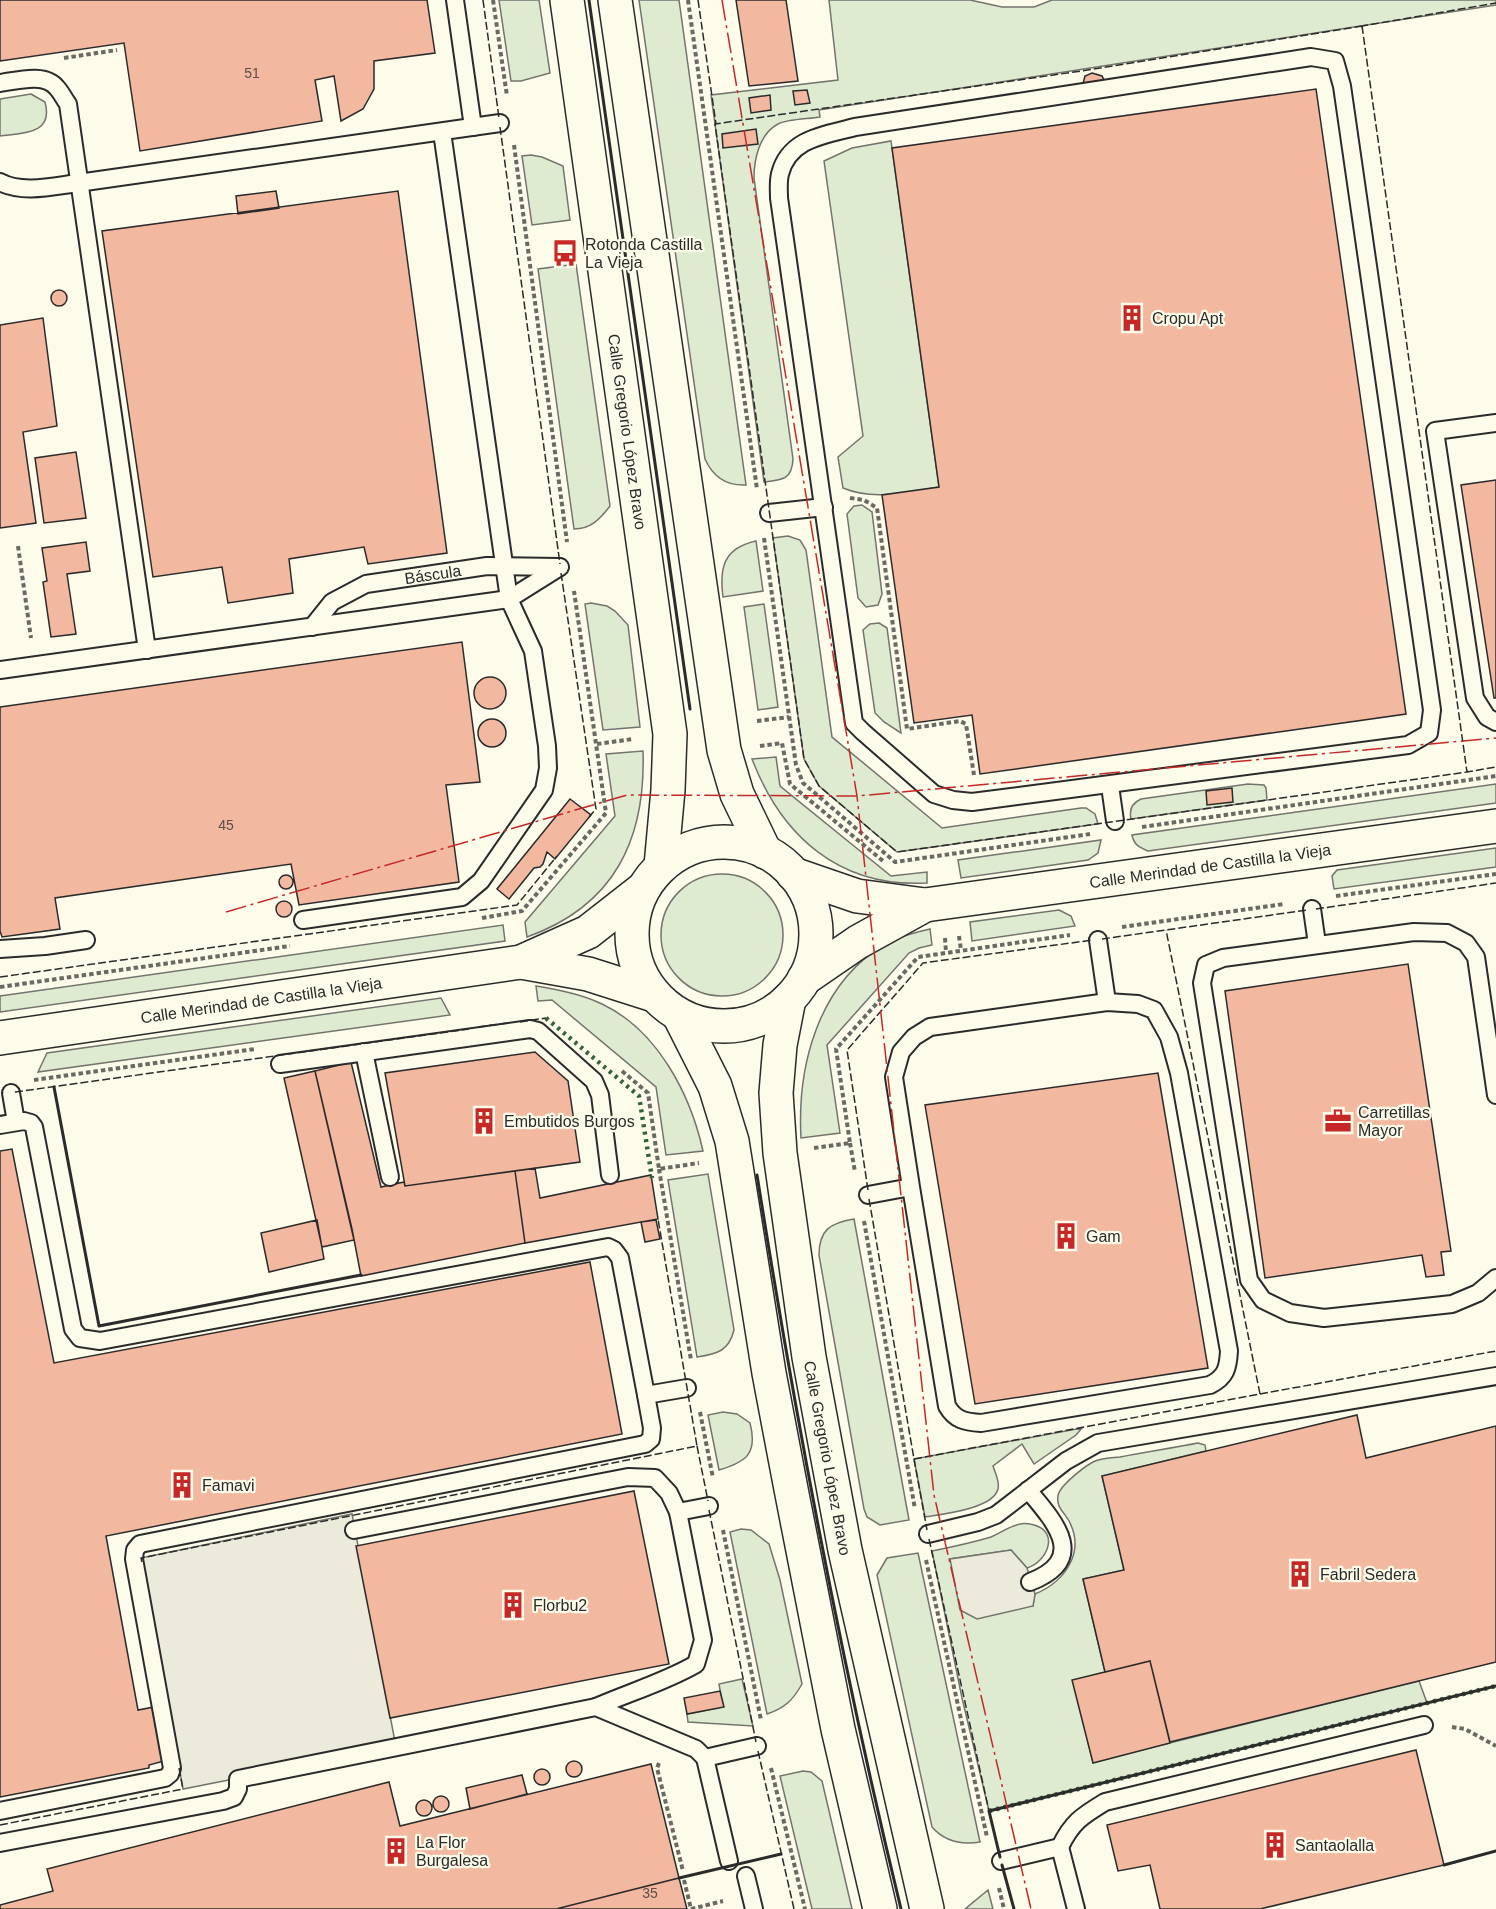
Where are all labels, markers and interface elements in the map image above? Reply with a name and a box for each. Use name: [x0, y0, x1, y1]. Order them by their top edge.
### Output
house number: 51: [244, 65, 260, 81]
place label: Rotonda Castilla La Vieja: [585, 236, 703, 271]
bus stop icon: Rotonda Castilla La Vieja: [550, 238, 580, 268]
building icon: Cropu Apt: [1117, 303, 1147, 333]
place label: Cropu Apt: [1152, 310, 1224, 327]
street label: Calle Gregorio López Bravo: [605, 333, 649, 531]
street label: Báscula: [403, 562, 462, 587]
house number: 45: [218, 817, 234, 833]
street label: Calle Merindad de Castilla la Vieja: [1088, 841, 1332, 891]
street label: Calle Merindad de Castilla la Vieja: [140, 974, 383, 1026]
place label: Carretillas Mayor: [1358, 1104, 1430, 1139]
building icon: Embutidos Burgos: [469, 1106, 499, 1136]
office icon: Carretillas Mayor: [1323, 1106, 1353, 1136]
place label: Embutidos Burgos: [504, 1113, 635, 1130]
building icon: Gam: [1051, 1221, 1081, 1251]
place label: Gam: [1086, 1228, 1121, 1245]
street label: Calle Gregorio López Bravo: [801, 1359, 854, 1557]
building icon: Famavi: [167, 1470, 197, 1500]
place label: Famavi: [202, 1477, 254, 1494]
building icon: Fabril Sedera: [1285, 1559, 1315, 1589]
place label: Fabril Sedera: [1320, 1566, 1416, 1583]
building icon: Florbu2: [498, 1590, 528, 1620]
place label: Florbu2: [533, 1597, 587, 1614]
building icon: Santaolalla: [1260, 1830, 1290, 1860]
place label: La Flor Burgalesa: [416, 1834, 488, 1869]
building icon: La Flor Burgalesa: [381, 1836, 411, 1866]
place label: Santaolalla: [1295, 1837, 1374, 1854]
house number: 35: [642, 1885, 658, 1901]

